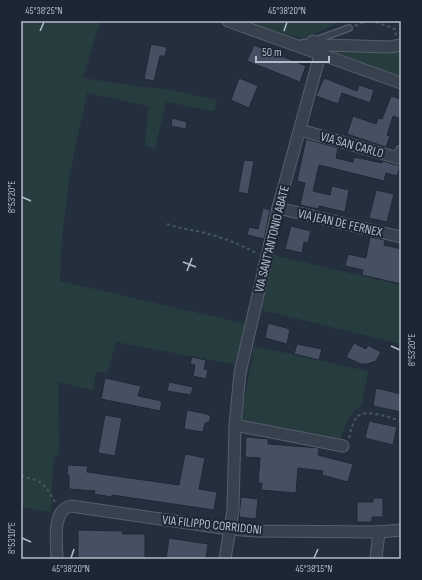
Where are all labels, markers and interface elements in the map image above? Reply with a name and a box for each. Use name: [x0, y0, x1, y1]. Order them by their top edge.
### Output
text: 45°38'25"N: [25, 5, 63, 17]
text: 45°38'20"N: [268, 5, 306, 17]
scale bar: [256, 38, 329, 64]
text: 50 m: [262, 45, 282, 60]
street label: VIA SAN CARLO: [319, 128, 385, 162]
text: 8°53'20"E: [6, 181, 18, 213]
street label: VIA SANT'ANTONIO ABATE: [251, 184, 293, 294]
street label: VIA JEAN DE FERNEX: [296, 206, 384, 241]
text: 8°53'20"E: [406, 334, 418, 366]
street label: VIA FILIPPO CORRIDONI: [161, 512, 263, 538]
text: 8°53'10"E: [6, 522, 18, 554]
text: 45°38'20"N: [52, 563, 90, 575]
text: 45°38'15"N: [296, 563, 332, 575]

